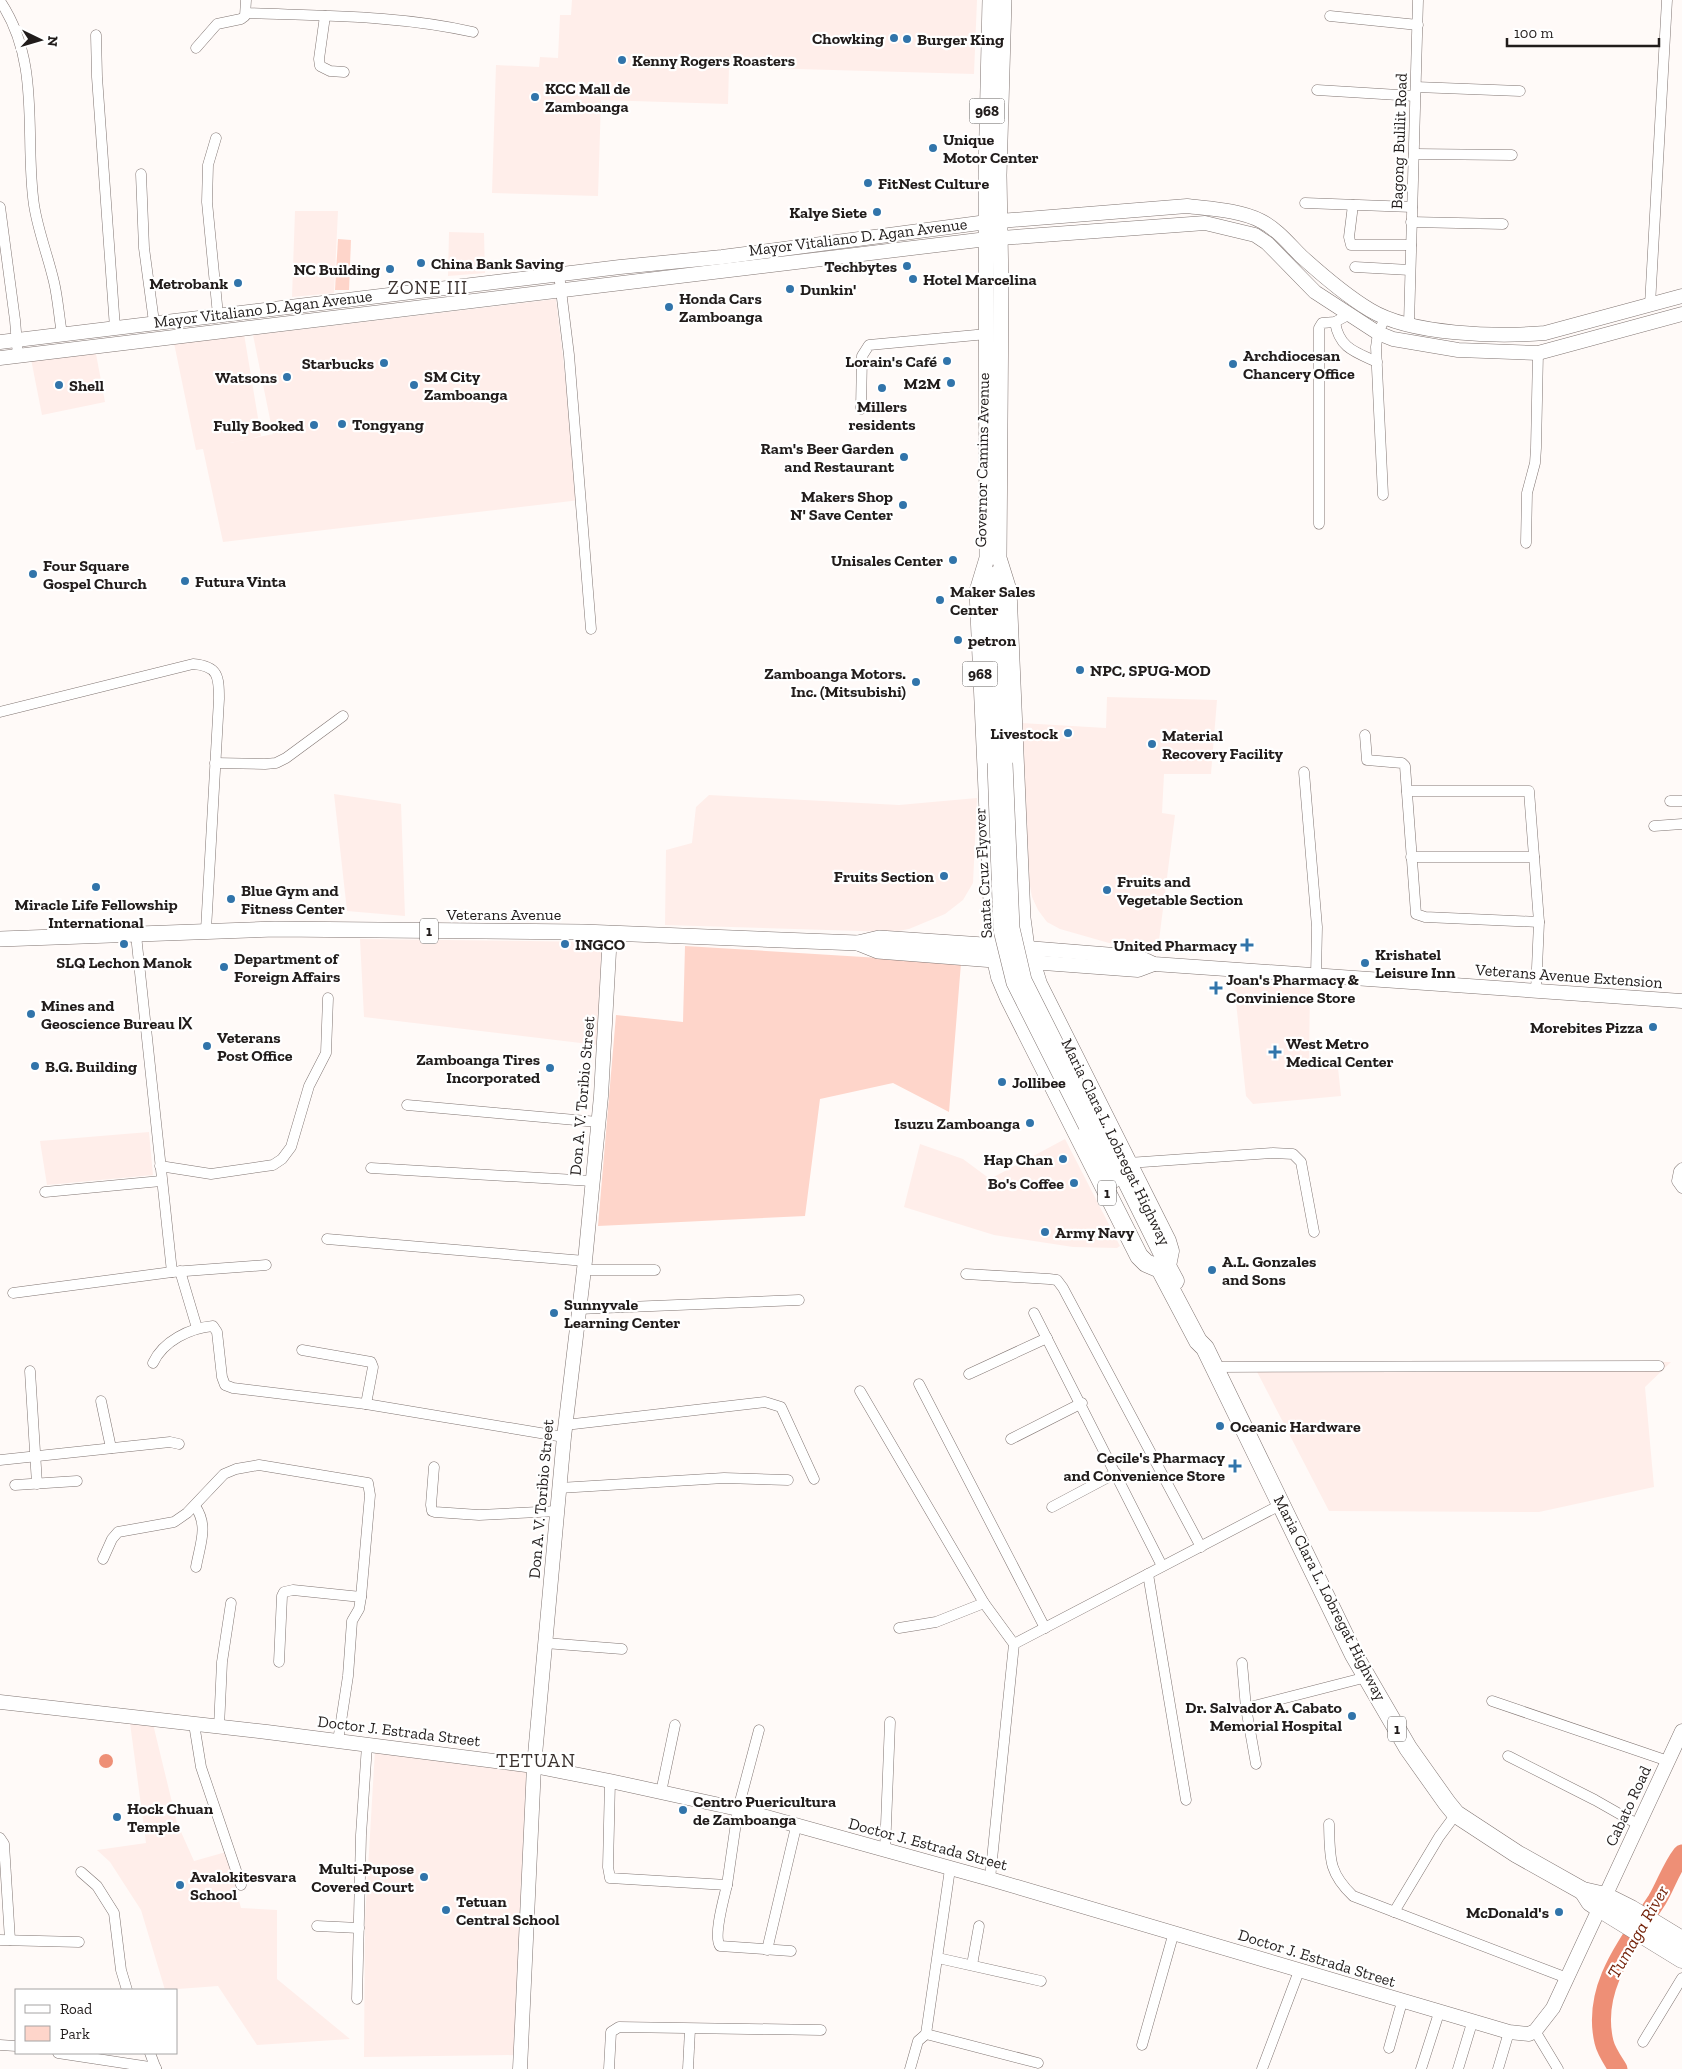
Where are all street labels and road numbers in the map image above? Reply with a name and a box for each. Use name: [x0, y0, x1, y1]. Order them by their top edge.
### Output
street label: Bagong Bulilit Road: [1387, 72, 1411, 209]
road number: 968: [970, 98, 1004, 124]
street label: Mayor Vitaliano D. Agan Avenue: [748, 214, 968, 260]
street label: Mayor Vitaliano D. Agan Avenue: [153, 286, 373, 332]
street label: Governor Camins Avenue: [971, 372, 993, 548]
road number: 968: [962, 662, 998, 686]
street label: Santa Cruz Flyover: [970, 807, 996, 939]
street label: Veterans Avenue: [446, 905, 561, 924]
road number: 1: [420, 918, 438, 944]
street label: Veterans Avenue Extension: [1474, 960, 1664, 992]
street label: Don A. V. Toribio Street: [566, 1016, 598, 1176]
street label: Maria Clara L. Lobregat Highway: [1057, 1035, 1175, 1249]
road number: 1: [1098, 1180, 1116, 1206]
street label: Don A. V. Toribio Street: [525, 1419, 557, 1579]
street label: Maria Clara L. Lobregat Highway: [1270, 1492, 1391, 1705]
street label: Doctor J. Estrada Street: [317, 1712, 482, 1750]
road number: 1: [1388, 1716, 1406, 1742]
street label: Cabato Road: [1601, 1763, 1655, 1849]
street label: Doctor J. Estrada Street: [846, 1814, 1010, 1874]
street label: Doctor J. Estrada Street: [1236, 1925, 1398, 1991]

